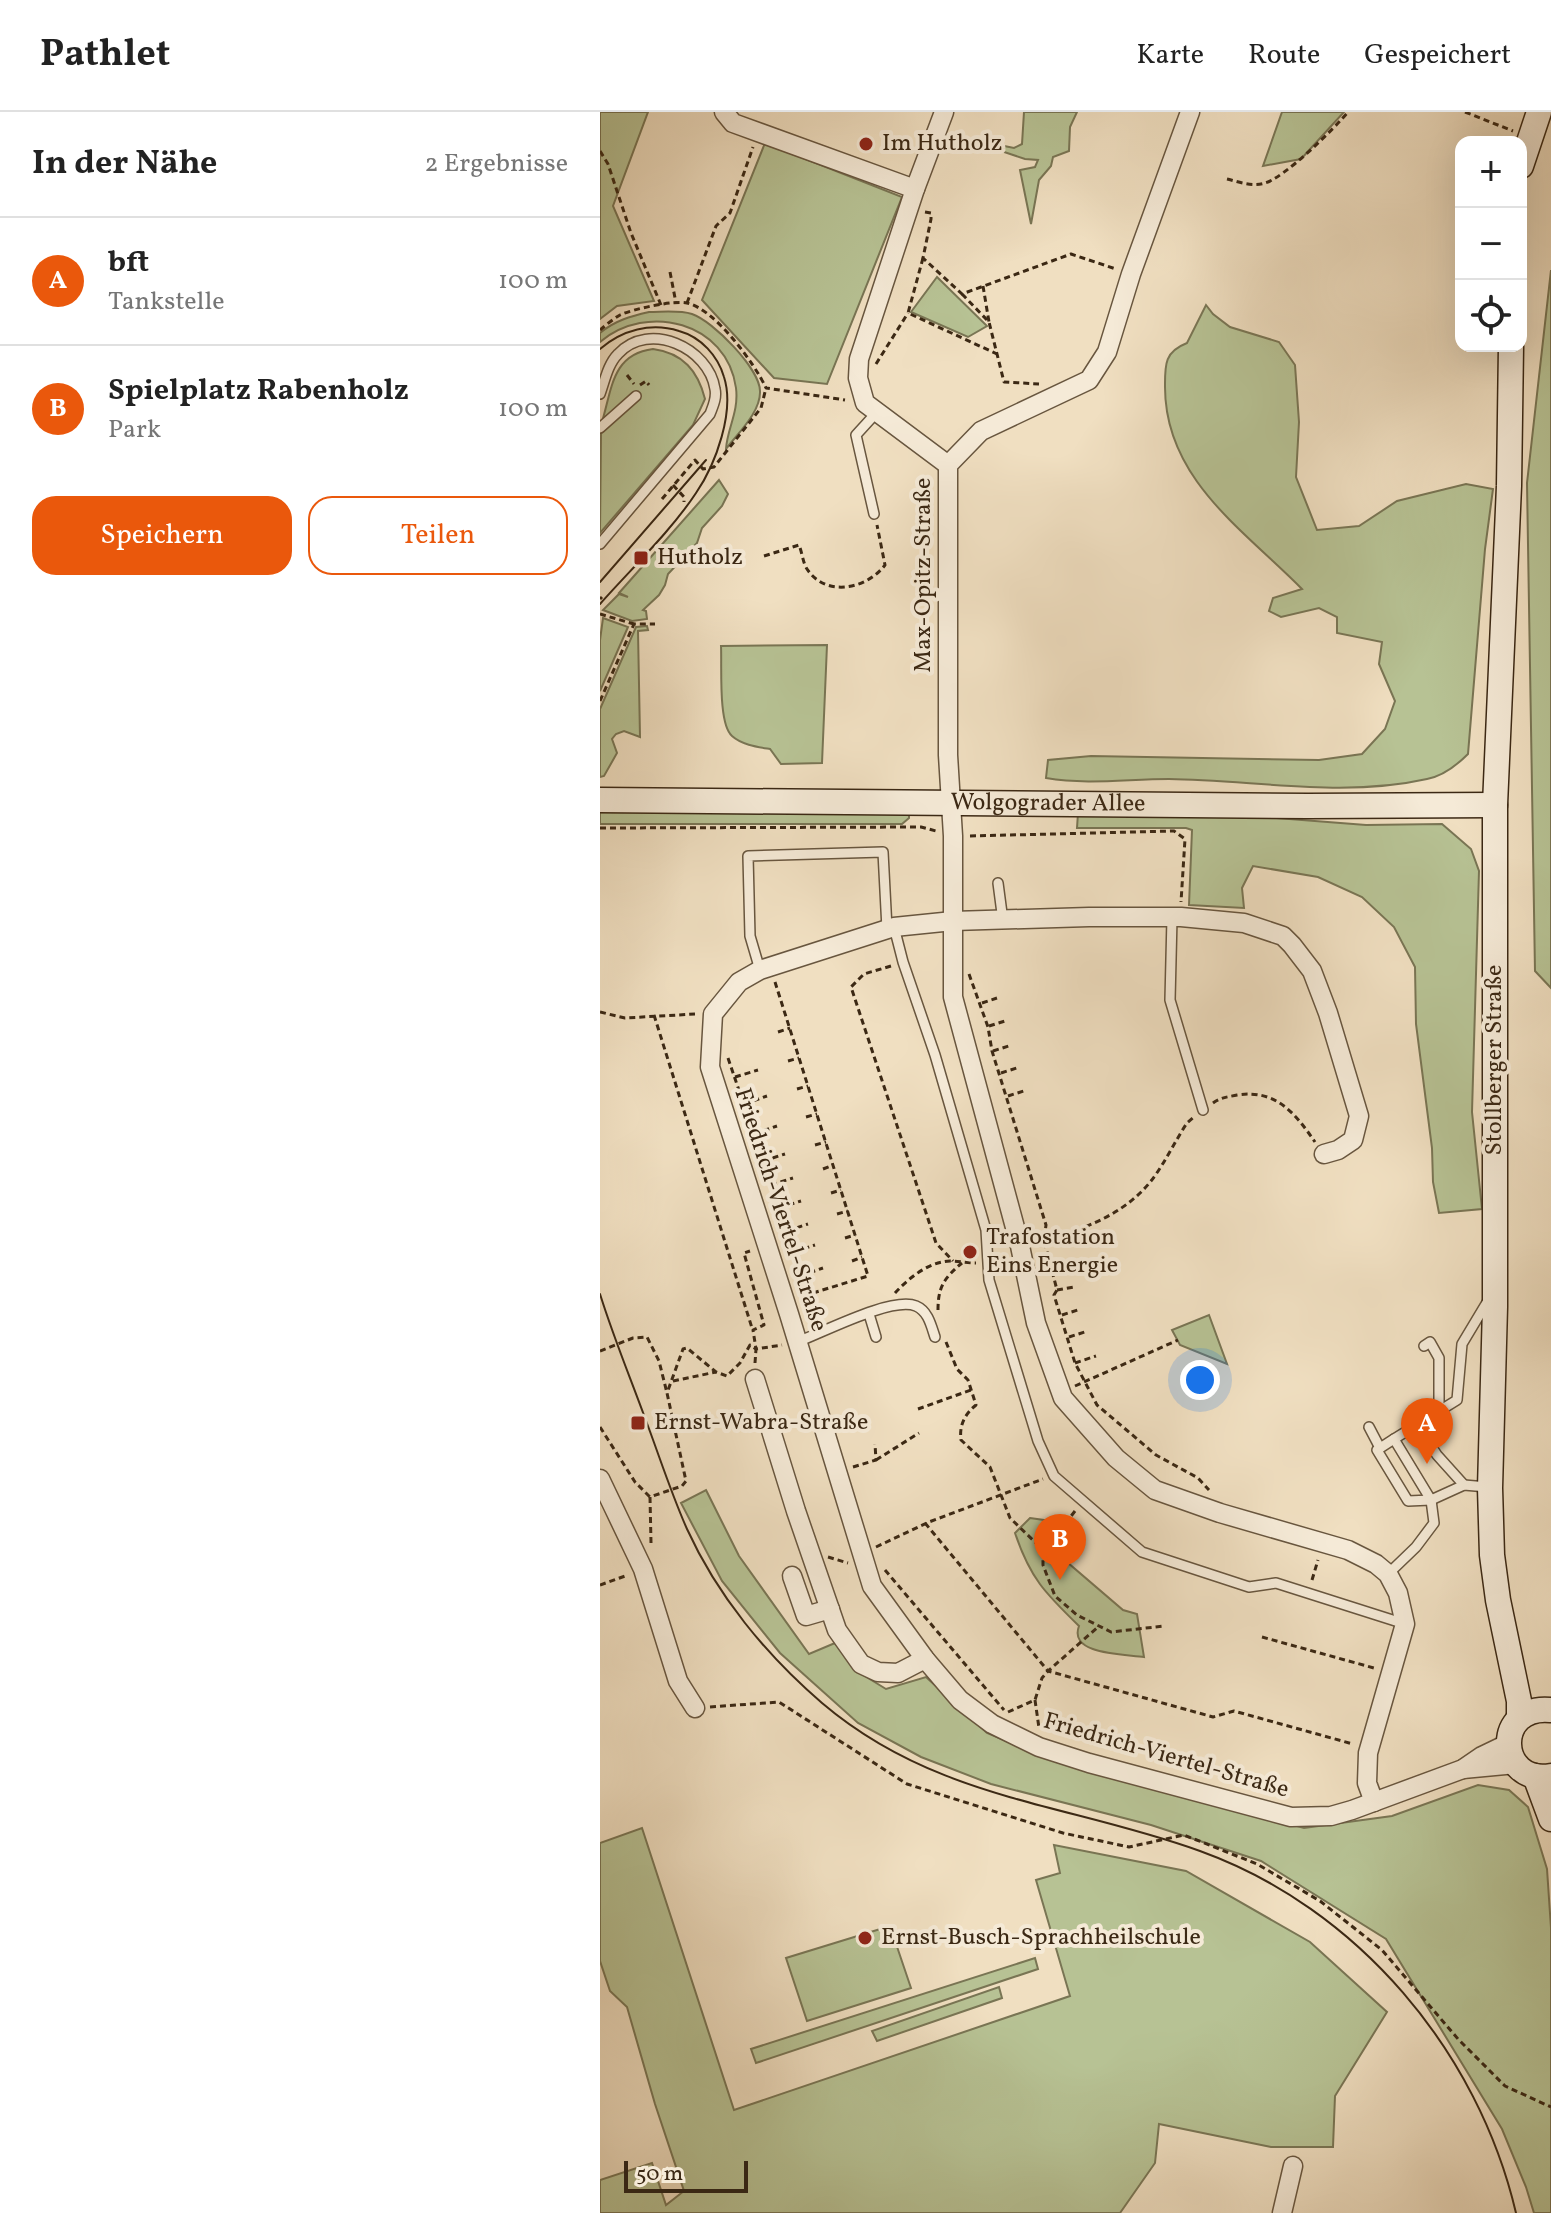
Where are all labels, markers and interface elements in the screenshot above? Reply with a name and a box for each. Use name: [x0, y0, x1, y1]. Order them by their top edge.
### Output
text: Pathlet: [40, 29, 170, 82]
text: Karte: [1137, 36, 1204, 75]
text: Route: [1248, 36, 1320, 75]
text: Gespeichert: [1364, 36, 1511, 75]
place label: Im Hutholz: [882, 127, 1003, 161]
marker: Im Hutholz: [857, 135, 875, 153]
map controls: [1455, 136, 1527, 352]
button: +: [1455, 136, 1527, 208]
text: In der Nähe: [32, 141, 217, 188]
text: 2 Ergebnisse: [425, 146, 568, 182]
button: −: [1455, 208, 1527, 280]
text: bft: [108, 242, 149, 284]
text: A: [49, 263, 67, 299]
text: 100 m: [498, 263, 568, 299]
button: locate: [1455, 280, 1527, 352]
text: Tankstelle: [108, 284, 224, 320]
text: Spielplatz Rabenholz: [108, 370, 409, 412]
text: B: [49, 391, 67, 427]
text: 100 m: [498, 391, 568, 427]
text: Park: [108, 412, 161, 448]
street label: Max-Opitz-Straße: [907, 478, 941, 672]
button: Speichern: [32, 496, 292, 575]
button: Teilen: [308, 496, 568, 575]
place label: Hutholz: [657, 541, 743, 575]
marker: Hutholz: [632, 549, 650, 567]
street label: Wolgograder Allee: [950, 786, 1146, 822]
street label: Stollberger Straße: [1478, 965, 1512, 1155]
street label: Friedrich-Viertel-Straße: [725, 1084, 835, 1336]
place label: Trafostation Eins Energie: [986, 1221, 1118, 1283]
marker: Trafostation Eins Energie: [961, 1243, 979, 1261]
your location: [1180, 1360, 1220, 1400]
pin: A: [1401, 1398, 1453, 1464]
place label: Ernst-Wabra-Straße: [654, 1406, 868, 1440]
marker: Ernst-Wabra-Straße: [629, 1414, 647, 1432]
pin: B: [1034, 1514, 1086, 1580]
street label: Friedrich-Viertel-Straße: [1039, 1705, 1293, 1807]
place label: Ernst-Busch-Sprachheilschule: [881, 1921, 1201, 1955]
marker: Ernst-Busch-Sprachheilschule: [856, 1929, 874, 1947]
scale bar: [624, 2157, 748, 2193]
text: 50 m: [636, 2159, 683, 2190]

